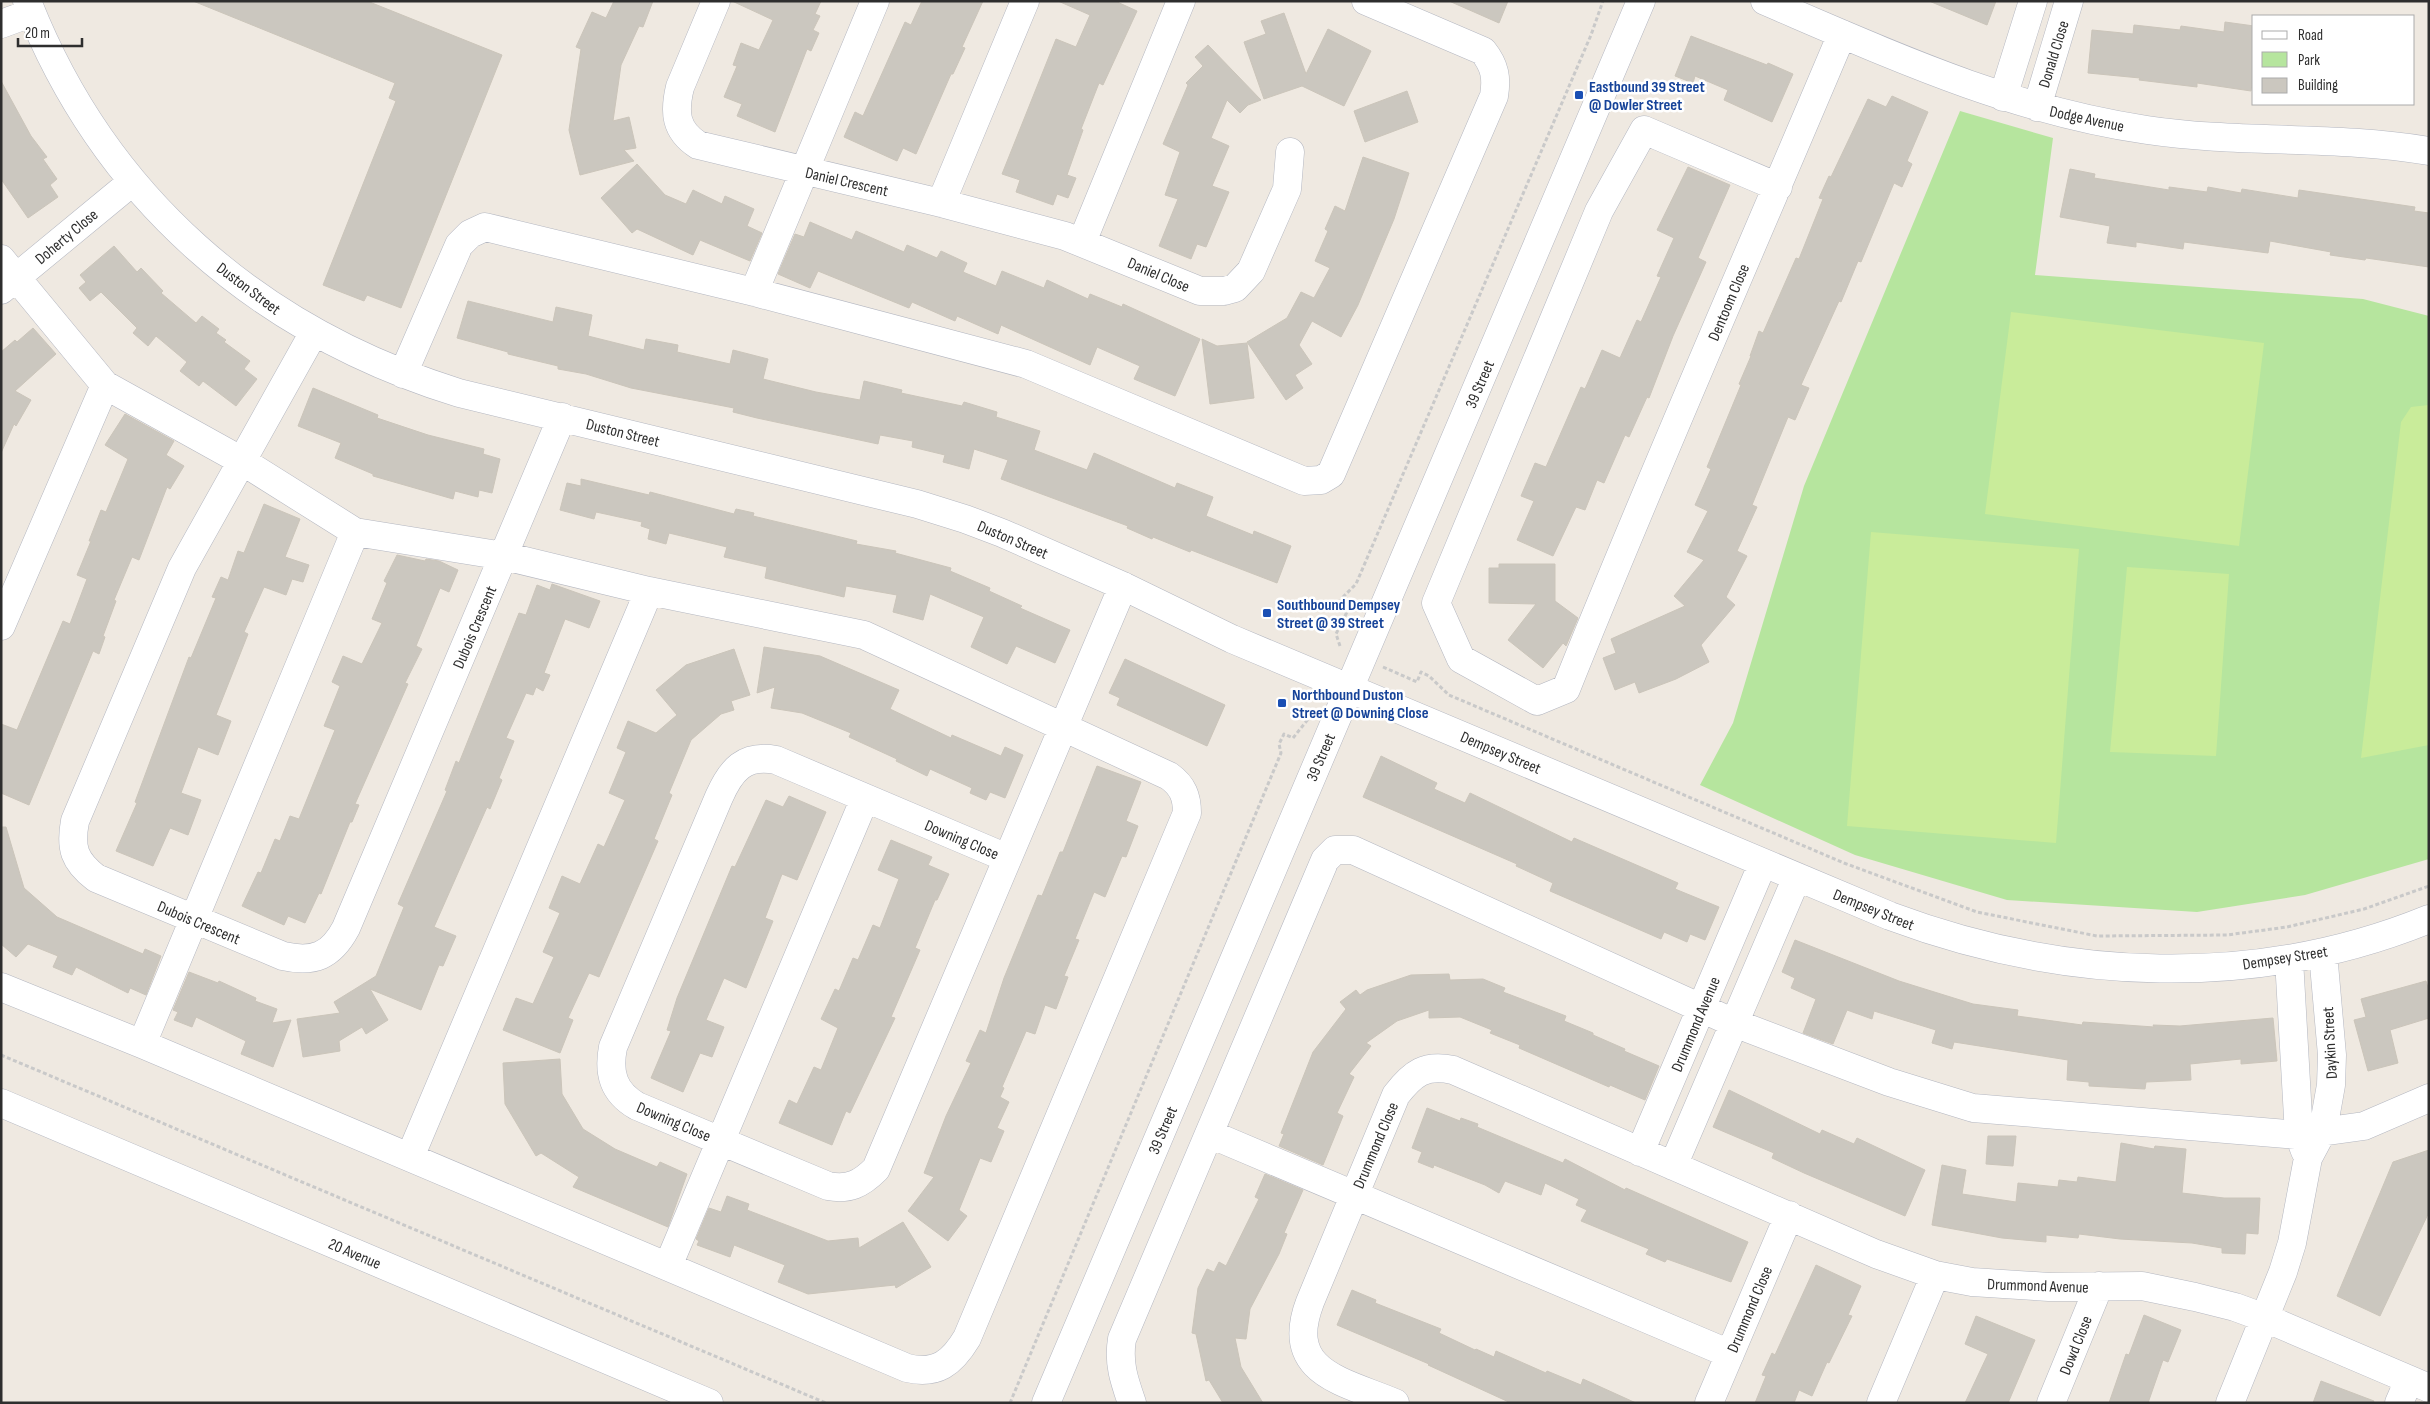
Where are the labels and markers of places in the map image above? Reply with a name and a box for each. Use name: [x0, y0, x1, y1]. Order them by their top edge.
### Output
place label: Eastbound 39 Street @ Dowler Street: [1589, 78, 1705, 115]
marker: Eastbound 39 Street @ Dowler Street: [1573, 89, 1585, 101]
place label: Southbound Dempsey Street @ 39 Street: [1277, 596, 1401, 633]
marker: Southbound Dempsey Street @ 39 Street: [1261, 607, 1273, 619]
place label: Northbound Duston Street @ Downing Close: [1292, 686, 1429, 723]
marker: Northbound Duston Street @ Downing Close: [1276, 697, 1288, 709]

